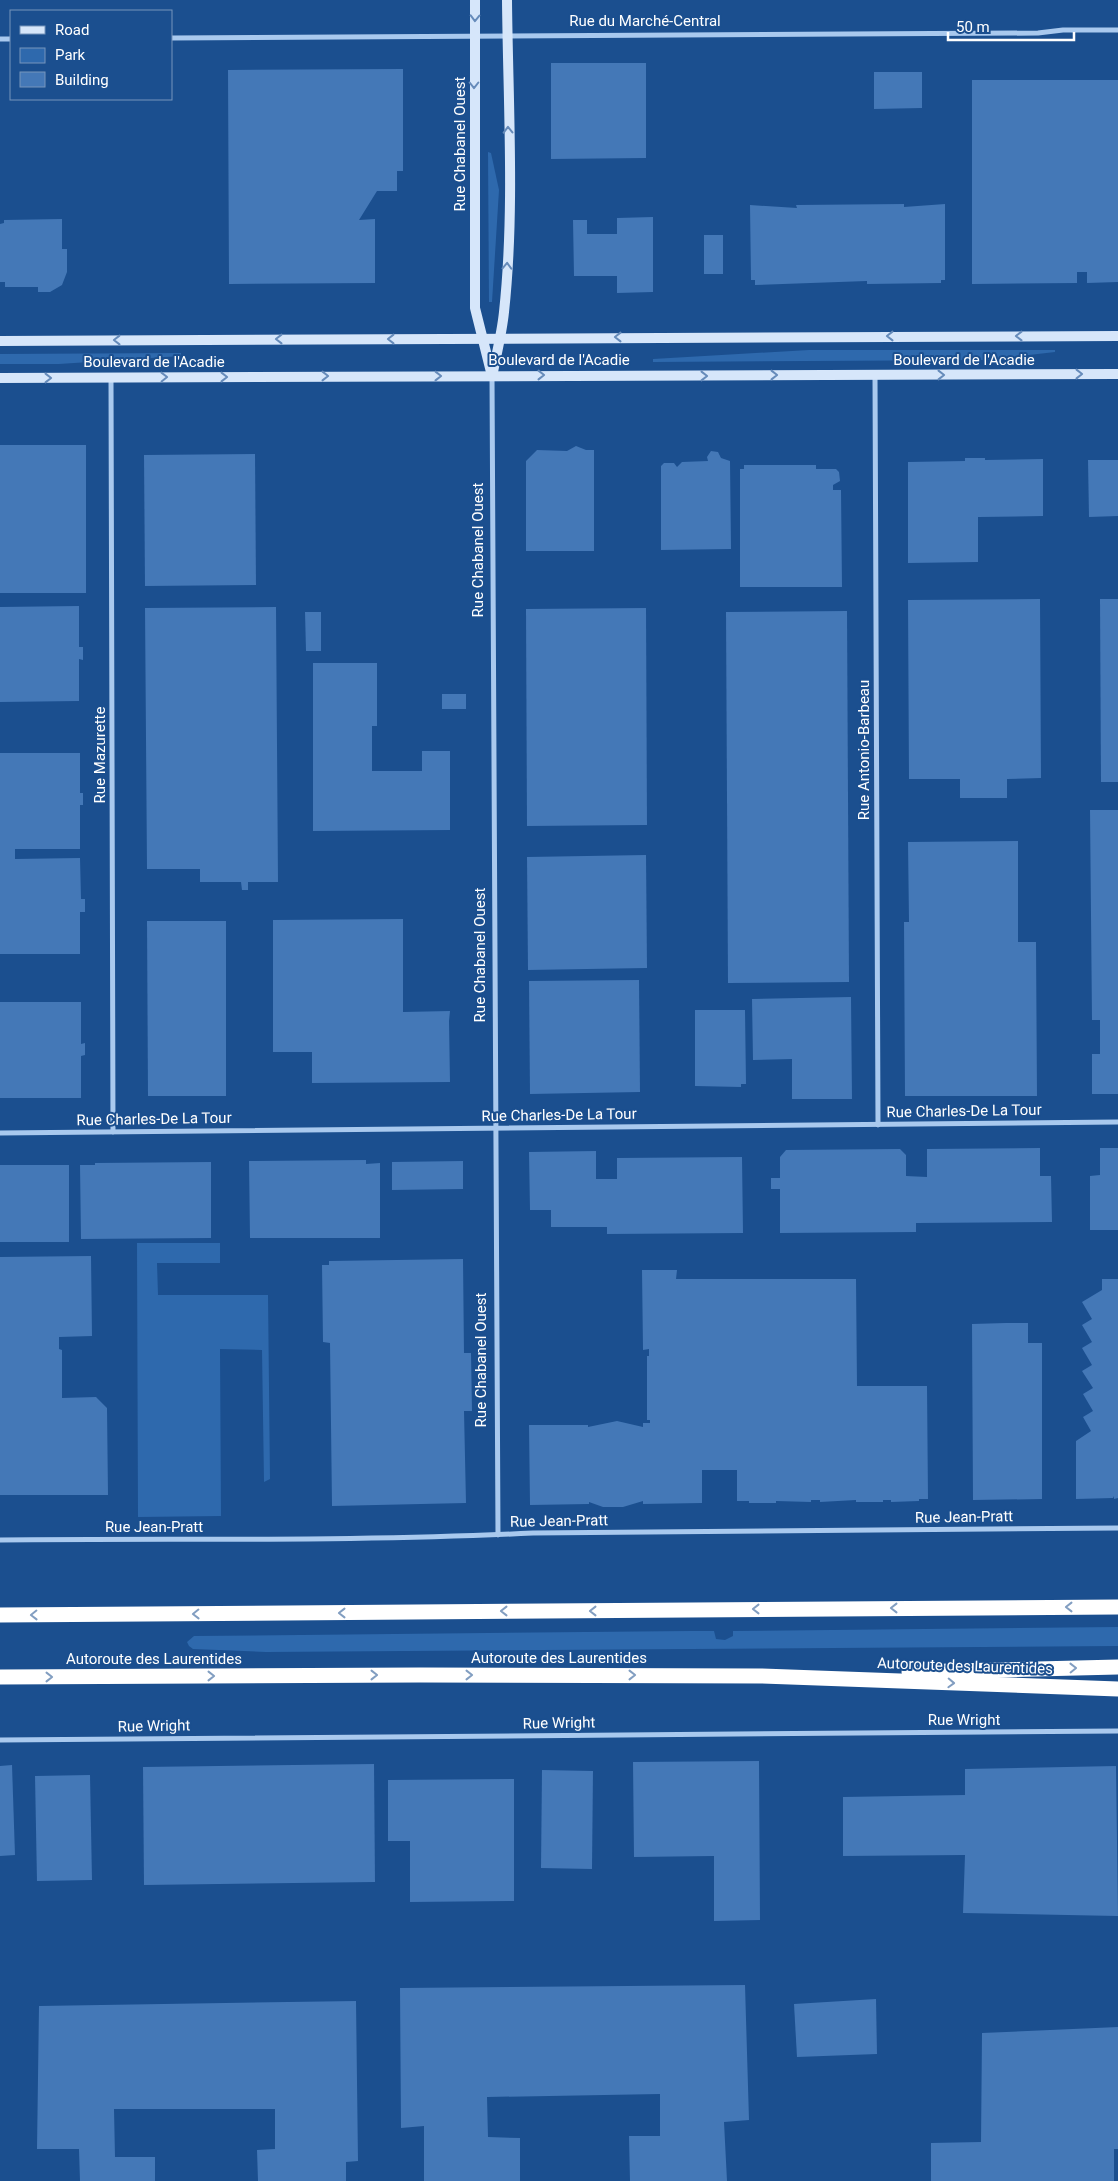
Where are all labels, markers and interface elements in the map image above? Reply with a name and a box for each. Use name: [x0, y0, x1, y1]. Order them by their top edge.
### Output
legend: [10, 10, 172, 100]
scale bar: [948, 10, 1074, 42]
street label: Rue du Marché-Central: [569, 12, 721, 30]
one-way arrow: [470, 14, 480, 22]
text: 50 m: [956, 18, 990, 36]
text: Road: [55, 21, 89, 39]
text: Park: [55, 46, 86, 64]
text: Building: [55, 71, 109, 89]
street label: Rue Chabanel Ouest: [451, 77, 469, 211]
one-way arrow: [469, 81, 479, 89]
one-way arrow: [503, 126, 513, 134]
one-way arrow: [501, 262, 512, 270]
one-way arrow: [885, 331, 893, 342]
one-way arrow: [1015, 331, 1023, 341]
one-way arrow: [613, 332, 621, 342]
one-way arrow: [275, 334, 282, 344]
one-way arrow: [386, 334, 394, 344]
one-way arrow: [112, 335, 120, 345]
street label: Boulevard de l'Acadie: [488, 351, 630, 369]
street label: Boulevard de l'Acadie: [893, 351, 1035, 369]
street label: Boulevard de l'Acadie: [83, 353, 225, 371]
one-way arrow: [1075, 369, 1083, 380]
one-way arrow: [538, 370, 545, 380]
one-way arrow: [771, 370, 779, 380]
one-way arrow: [938, 370, 945, 380]
one-way arrow: [322, 371, 330, 381]
one-way arrow: [434, 371, 442, 381]
one-way arrow: [700, 371, 708, 381]
one-way arrow: [160, 372, 168, 382]
one-way arrow: [220, 372, 228, 382]
one-way arrow: [45, 373, 53, 383]
street label: Rue Chabanel Ouest: [469, 483, 487, 617]
street label: Rue Antonio-Barbeau: [855, 680, 873, 820]
street label: Rue Mazurette: [91, 707, 109, 803]
street label: Rue Chabanel Ouest: [471, 888, 489, 1022]
street label: Rue Charles-De La Tour: [886, 1101, 1042, 1121]
street label: Rue Charles-De La Tour: [481, 1105, 637, 1125]
street label: Rue Charles-De La Tour: [76, 1109, 232, 1129]
street label: Rue Chabanel Ouest: [472, 1293, 490, 1427]
street label: Rue Jean-Pratt: [915, 1507, 1013, 1527]
street label: Rue Jean-Pratt: [510, 1511, 608, 1531]
street label: Rue Jean-Pratt: [105, 1518, 203, 1536]
one-way arrow: [1065, 1602, 1073, 1612]
one-way arrow: [890, 1603, 898, 1613]
one-way arrow: [752, 1604, 760, 1614]
one-way arrow: [500, 1606, 508, 1616]
one-way arrow: [589, 1606, 597, 1616]
one-way arrow: [338, 1607, 346, 1618]
one-way arrow: [192, 1609, 200, 1619]
one-way arrow: [29, 1610, 37, 1620]
street label: Autoroute des Laurentides: [471, 1649, 647, 1667]
street label: Autoroute des Laurentides: [66, 1650, 242, 1668]
street label: Autoroute des Laurentides: [877, 1654, 1053, 1678]
one-way arrow: [1070, 1663, 1078, 1673]
one-way arrow: [370, 1670, 378, 1680]
one-way arrow: [466, 1670, 473, 1680]
one-way arrow: [628, 1670, 636, 1680]
one-way arrow: [208, 1671, 215, 1681]
one-way arrow: [45, 1672, 53, 1682]
one-way arrow: [948, 1678, 955, 1688]
street label: Rue Wright: [928, 1711, 1000, 1729]
street label: Rue Wright: [523, 1713, 596, 1733]
street label: Rue Wright: [118, 1716, 191, 1736]

